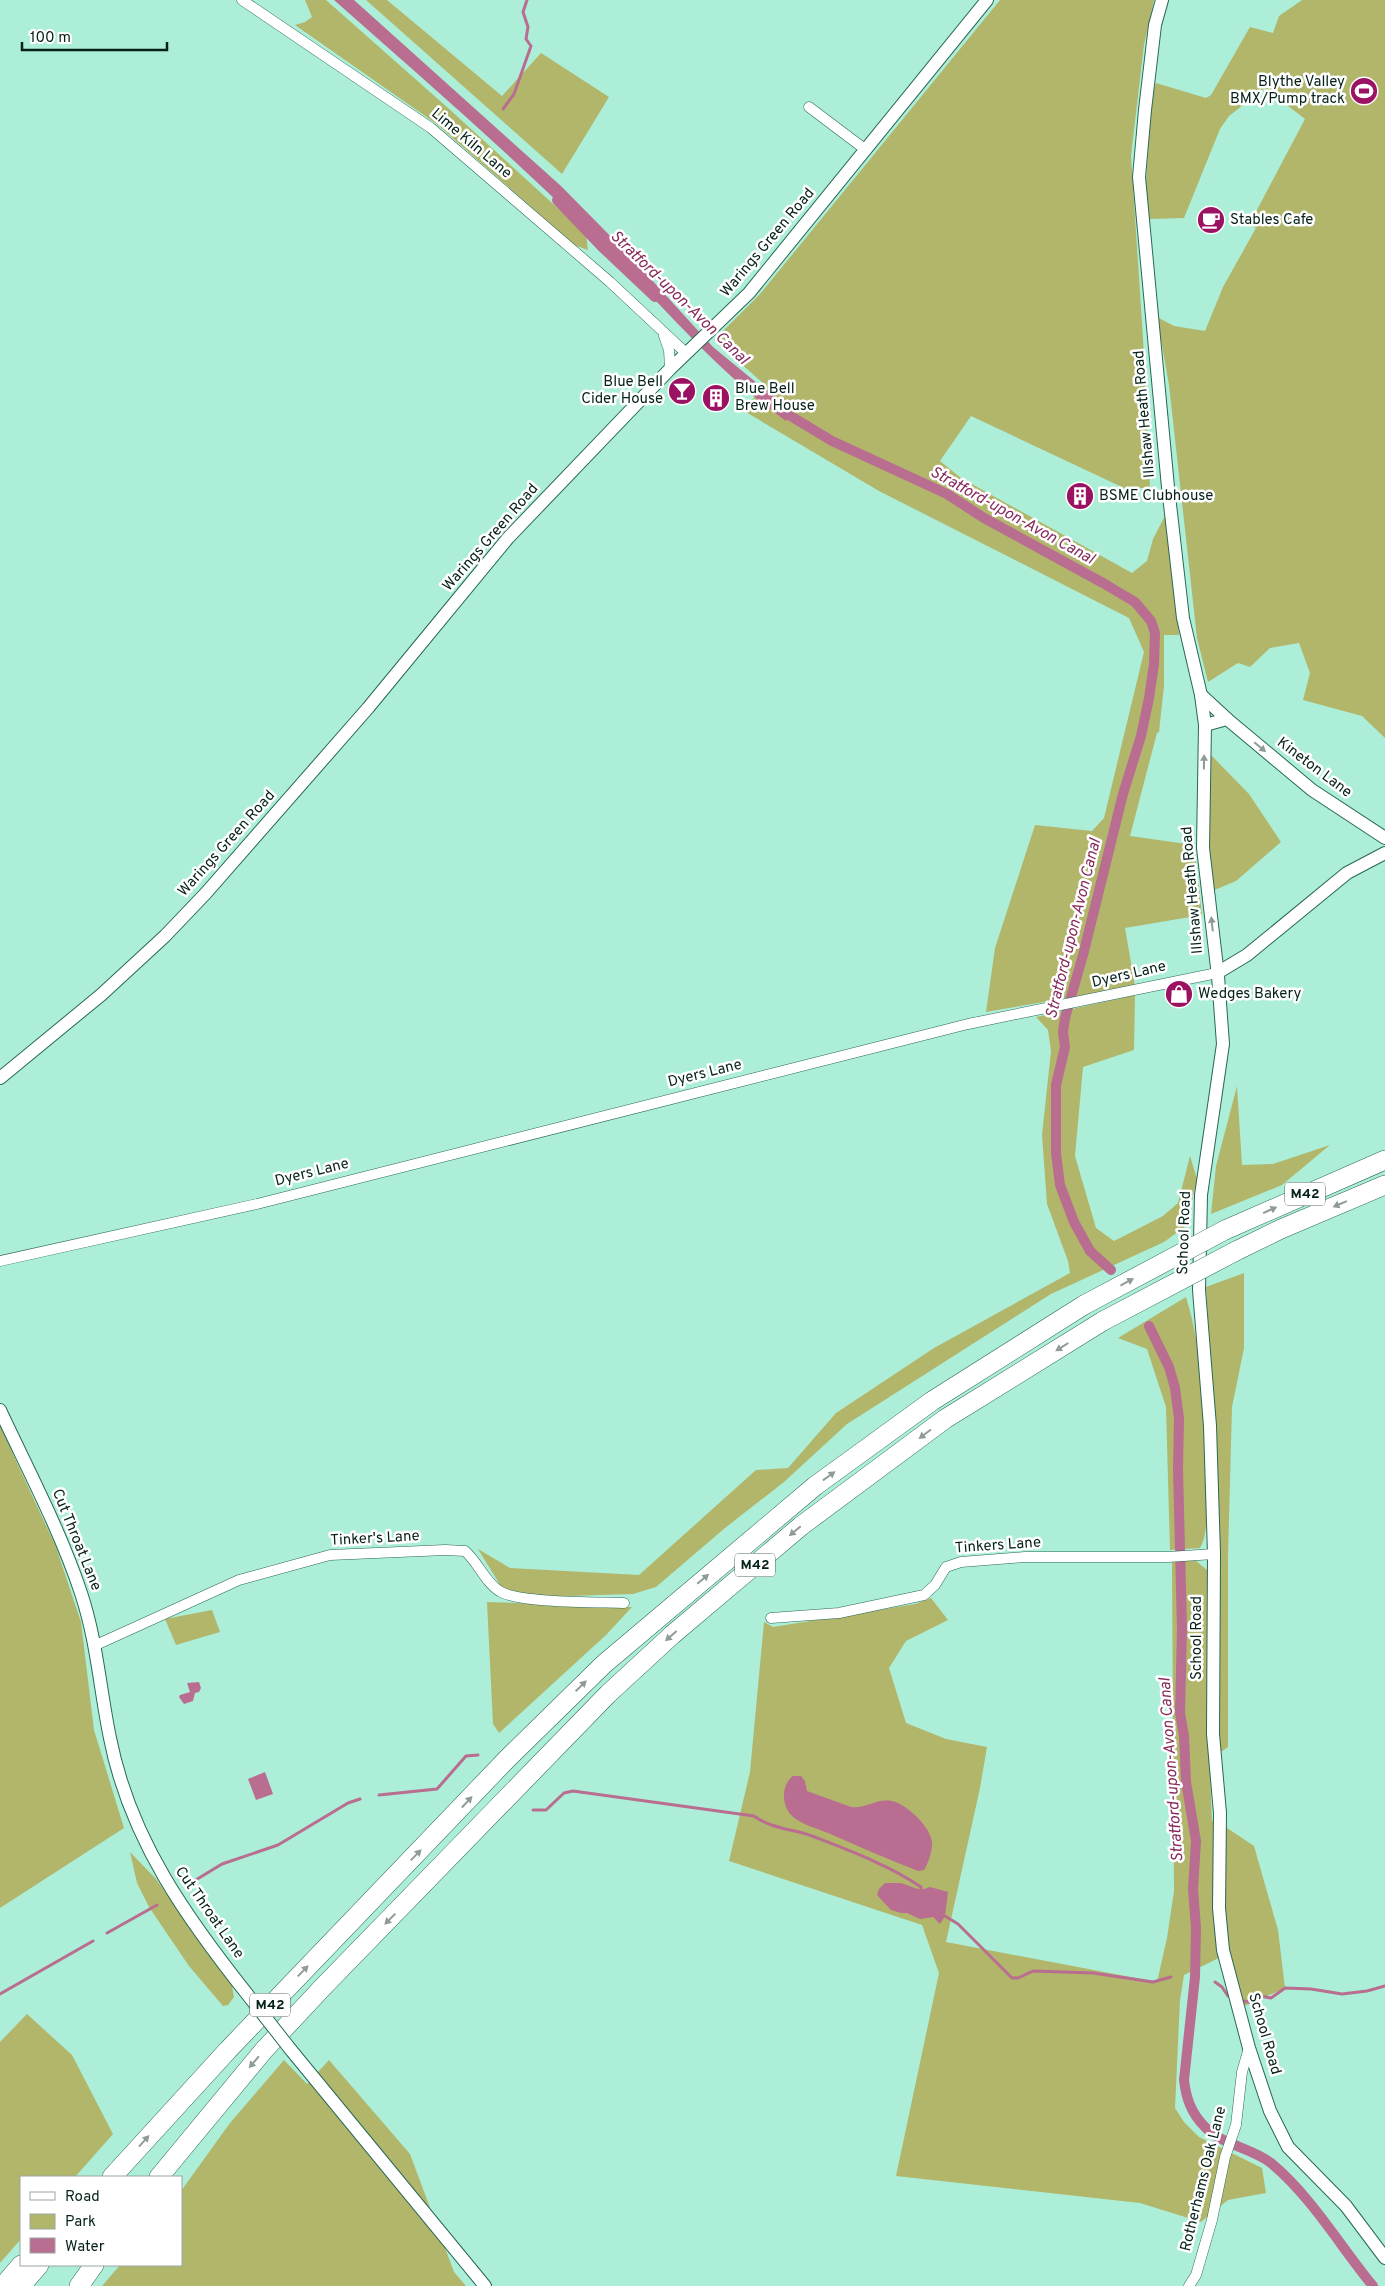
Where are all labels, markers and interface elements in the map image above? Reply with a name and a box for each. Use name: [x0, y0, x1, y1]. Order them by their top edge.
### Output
scale bar: [22, 20, 168, 52]
text: 100 m: [30, 29, 71, 48]
place label: Blythe Valley BMX/Pump track: [1230, 73, 1345, 109]
sports icon: Blythe Valley BMX/Pump track: [1349, 76, 1379, 106]
street label: Lime Kiln Lane: [427, 105, 515, 183]
street label: Warings Green Road: [717, 185, 819, 301]
cafe icon: Stables Cafe: [1196, 205, 1226, 235]
place label: Stables Cafe: [1230, 211, 1313, 230]
water label: Stratford-upon-Avon Canal: [606, 227, 753, 370]
street label: Illshaw Heath Road: [1130, 349, 1160, 479]
place label: Blue Bell Cider House: [581, 373, 663, 409]
bar icon: Blue Bell Cider House: [667, 376, 697, 406]
place label: Blue Bell Brew House: [735, 380, 815, 416]
building icon: Blue Bell Brew House: [701, 383, 731, 413]
water label: Stratford-upon-Avon Canal: [926, 462, 1098, 570]
street label: Warings Green Road: [439, 480, 543, 596]
building icon: BSME Clubhouse: [1065, 481, 1095, 511]
place label: BSME Clubhouse: [1099, 487, 1213, 506]
street label: Kineton Lane: [1273, 734, 1355, 802]
one-way arrow: [1254, 742, 1267, 753]
one-way arrow: [1200, 754, 1208, 770]
street label: Warings Green Road: [174, 787, 280, 901]
street label: Illshaw Heath Road: [1178, 825, 1208, 955]
water label: Stratford-upon-Avon Canal: [1042, 836, 1106, 1021]
one-way arrow: [1208, 916, 1216, 932]
street label: Dyers Lane: [1090, 957, 1168, 993]
shop icon: Wedges Bakery: [1164, 979, 1194, 1009]
place label: Wedges Bakery: [1198, 985, 1301, 1004]
street label: Dyers Lane: [666, 1056, 744, 1092]
street label: Dyers Lane: [273, 1155, 351, 1191]
road number: M42: [1285, 1182, 1325, 1206]
street label: School Road: [1174, 1191, 1196, 1275]
one-way arrow: [1333, 1201, 1347, 1209]
one-way arrow: [1263, 1206, 1277, 1214]
one-way arrow: [1120, 1278, 1135, 1286]
one-way arrow: [1055, 1342, 1069, 1352]
one-way arrow: [918, 1429, 932, 1439]
one-way arrow: [822, 1471, 836, 1481]
street label: Cut Throat Lane: [47, 1486, 105, 1594]
one-way arrow: [789, 1526, 802, 1537]
street label: Tinker's Lane: [330, 1527, 420, 1551]
street label: Tinkers Lane: [954, 1534, 1042, 1558]
road number: M42: [735, 1554, 775, 1576]
one-way arrow: [696, 1573, 709, 1584]
street label: School Road: [1188, 1596, 1207, 1680]
one-way arrow: [664, 1631, 677, 1642]
water label: Stratford-upon-Avon Canal: [1156, 1676, 1188, 1863]
one-way arrow: [575, 1680, 587, 1692]
one-way arrow: [461, 1796, 473, 1808]
one-way arrow: [410, 1849, 422, 1861]
street label: Cut Throat Lane: [170, 1863, 248, 1963]
one-way arrow: [385, 1913, 397, 1925]
one-way arrow: [297, 1966, 309, 1978]
street label: School Road: [1243, 1991, 1285, 2077]
road number: M42: [250, 1994, 290, 2016]
one-way arrow: [248, 2055, 260, 2067]
street label: Rotherhams Oak Lane: [1177, 2104, 1231, 2254]
one-way arrow: [138, 2136, 150, 2148]
legend: [20, 2176, 182, 2266]
text: Road: [65, 2188, 100, 2207]
text: Park: [65, 2213, 96, 2232]
text: Water: [65, 2238, 105, 2257]

